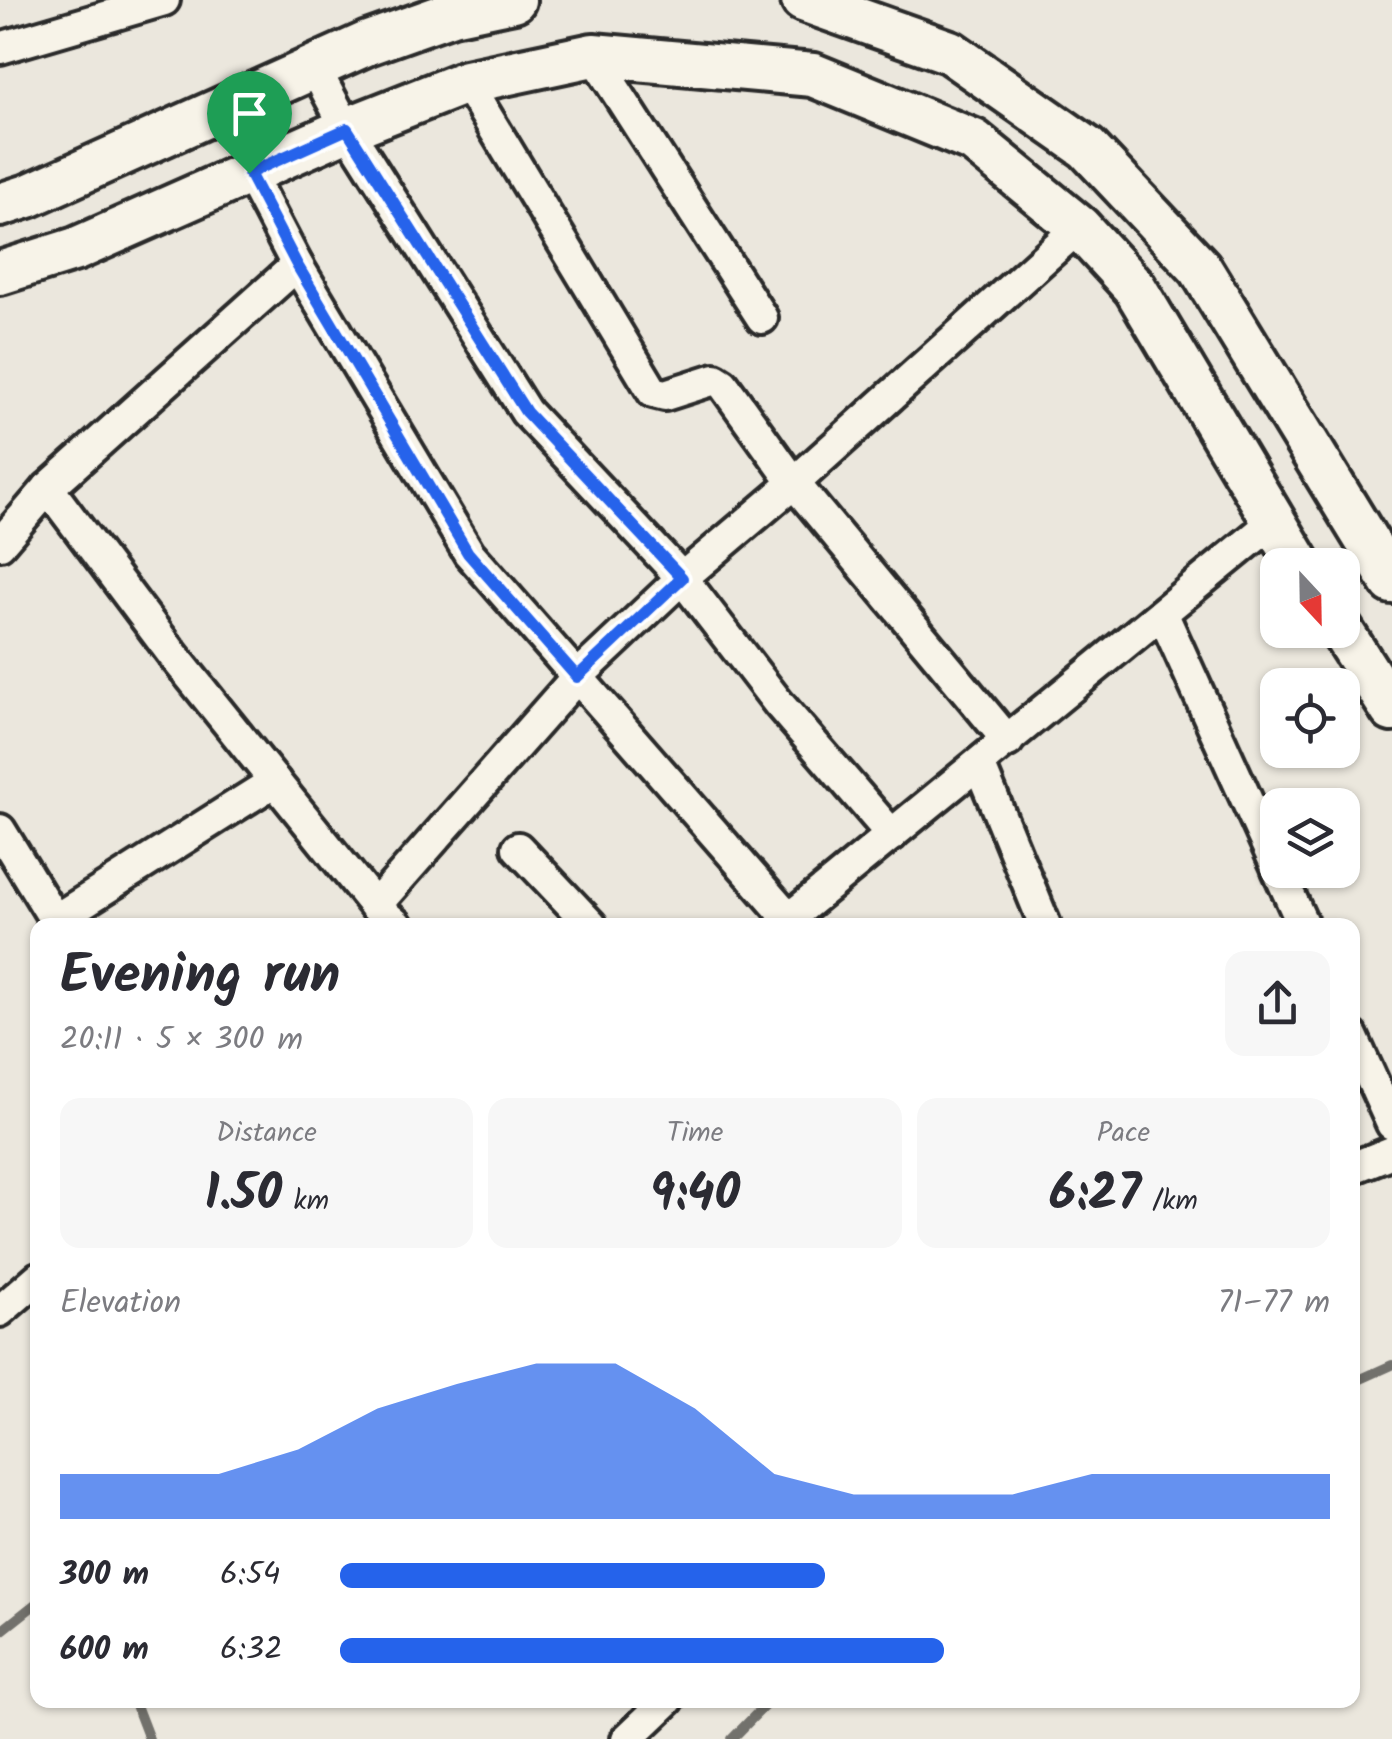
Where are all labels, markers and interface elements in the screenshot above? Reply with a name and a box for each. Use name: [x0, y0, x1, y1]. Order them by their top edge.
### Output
pin: [207, 71, 292, 174]
icon: arrive: [222, 86, 277, 141]
north arrow: [1260, 548, 1360, 648]
map controls: [1260, 548, 1360, 888]
button: locate: [1260, 668, 1360, 768]
button: layers: [1260, 788, 1360, 888]
text: Evening run: [60, 934, 340, 1021]
button: share: [1225, 951, 1330, 1056]
text: 20:11 · 5 × 300 m: [60, 1015, 303, 1066]
text: Distance: [216, 1111, 317, 1156]
text: Time: [667, 1111, 723, 1156]
text: Pace: [1097, 1111, 1150, 1156]
text: 1.50: [204, 1156, 282, 1236]
text: 9:40: [650, 1156, 740, 1236]
text: 6:27: [1049, 1156, 1141, 1236]
text: km: [282, 1179, 329, 1224]
text: /km: [1141, 1179, 1198, 1224]
text: Elevation: [60, 1278, 181, 1329]
text: 71–77 m: [1218, 1278, 1330, 1329]
text: 300 m: [60, 1550, 149, 1601]
text: 6:54: [220, 1550, 280, 1601]
text: 600 m: [60, 1625, 149, 1676]
text: 6:32: [220, 1625, 283, 1676]

